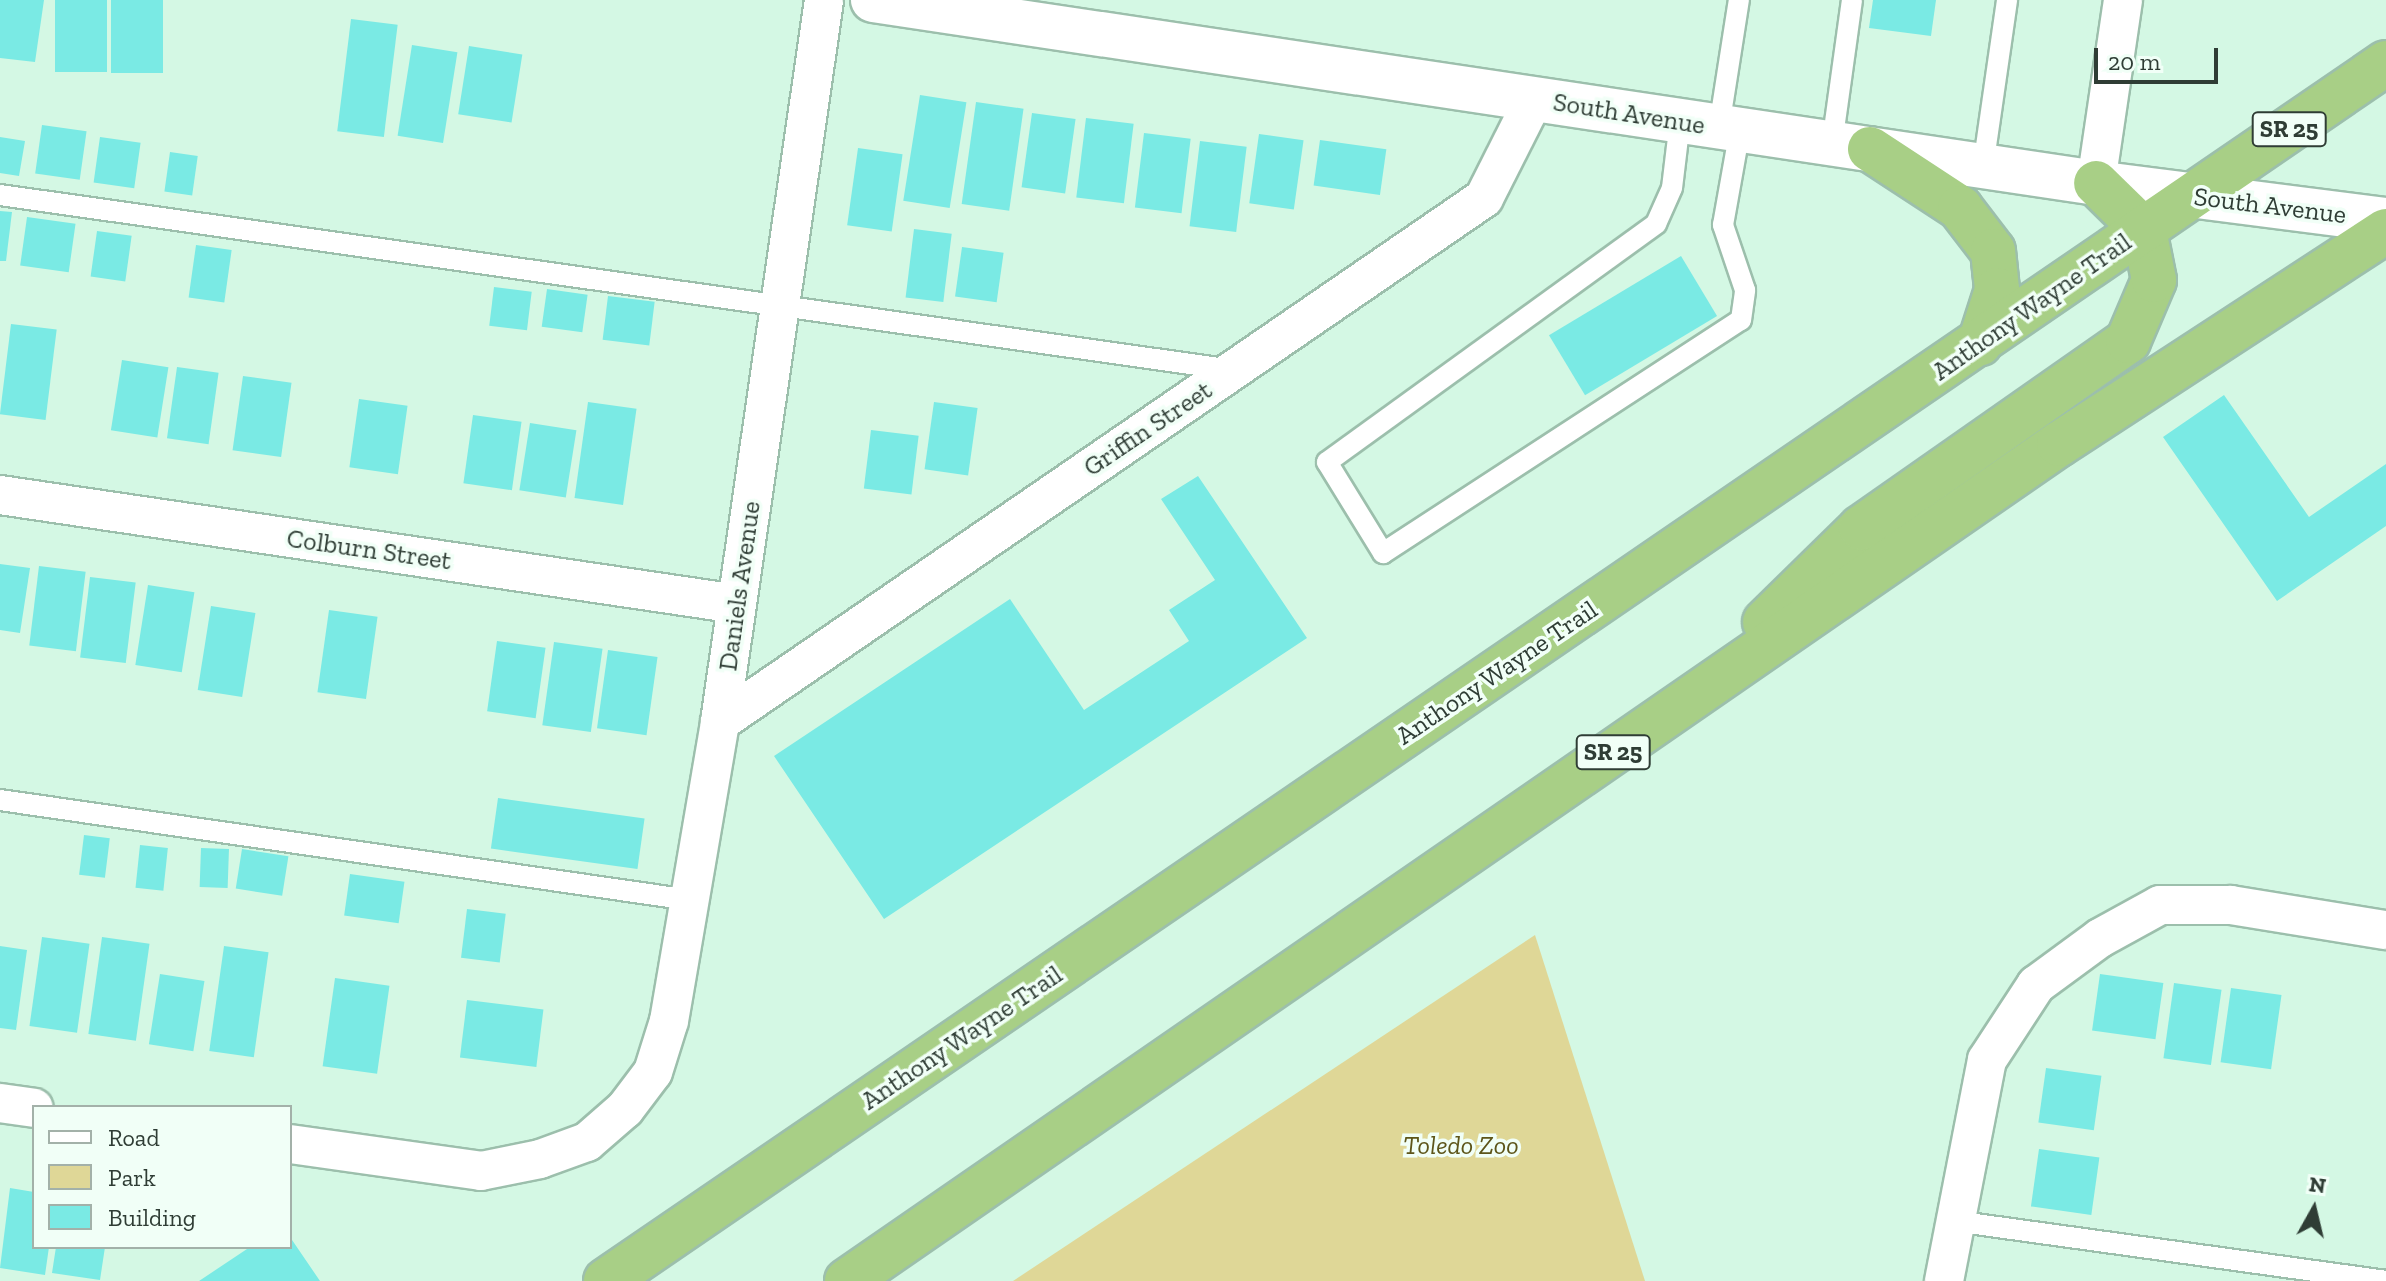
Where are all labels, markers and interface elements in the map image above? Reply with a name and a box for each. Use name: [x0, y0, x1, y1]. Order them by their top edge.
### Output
scale bar: [2098, 32, 2222, 82]
text: 20 m: [2108, 47, 2160, 76]
street label: South Avenue: [1550, 87, 1708, 141]
road number: SR 25: [2251, 109, 2327, 149]
street label: South Avenue: [2192, 181, 2348, 231]
street label: Anthony Wayne Trail: [1926, 226, 2138, 388]
street label: Griffin Street: [1078, 375, 1218, 483]
street label: Daniels Avenue: [713, 499, 767, 673]
street label: Colburn Street: [285, 523, 453, 577]
street label: Anthony Wayne Trail: [1390, 594, 1604, 752]
road number: SR 25: [1575, 732, 1651, 772]
street label: Anthony Wayne Trail: [855, 959, 1069, 1117]
legend: [32, 1105, 292, 1249]
text: Road: [108, 1123, 160, 1152]
park label: Toledo Zoo: [1403, 1130, 1519, 1162]
text: Park: [108, 1163, 156, 1192]
north arrow: [2274, 1169, 2354, 1249]
text: N: [2307, 1170, 2328, 1199]
text: Building: [108, 1203, 196, 1232]

